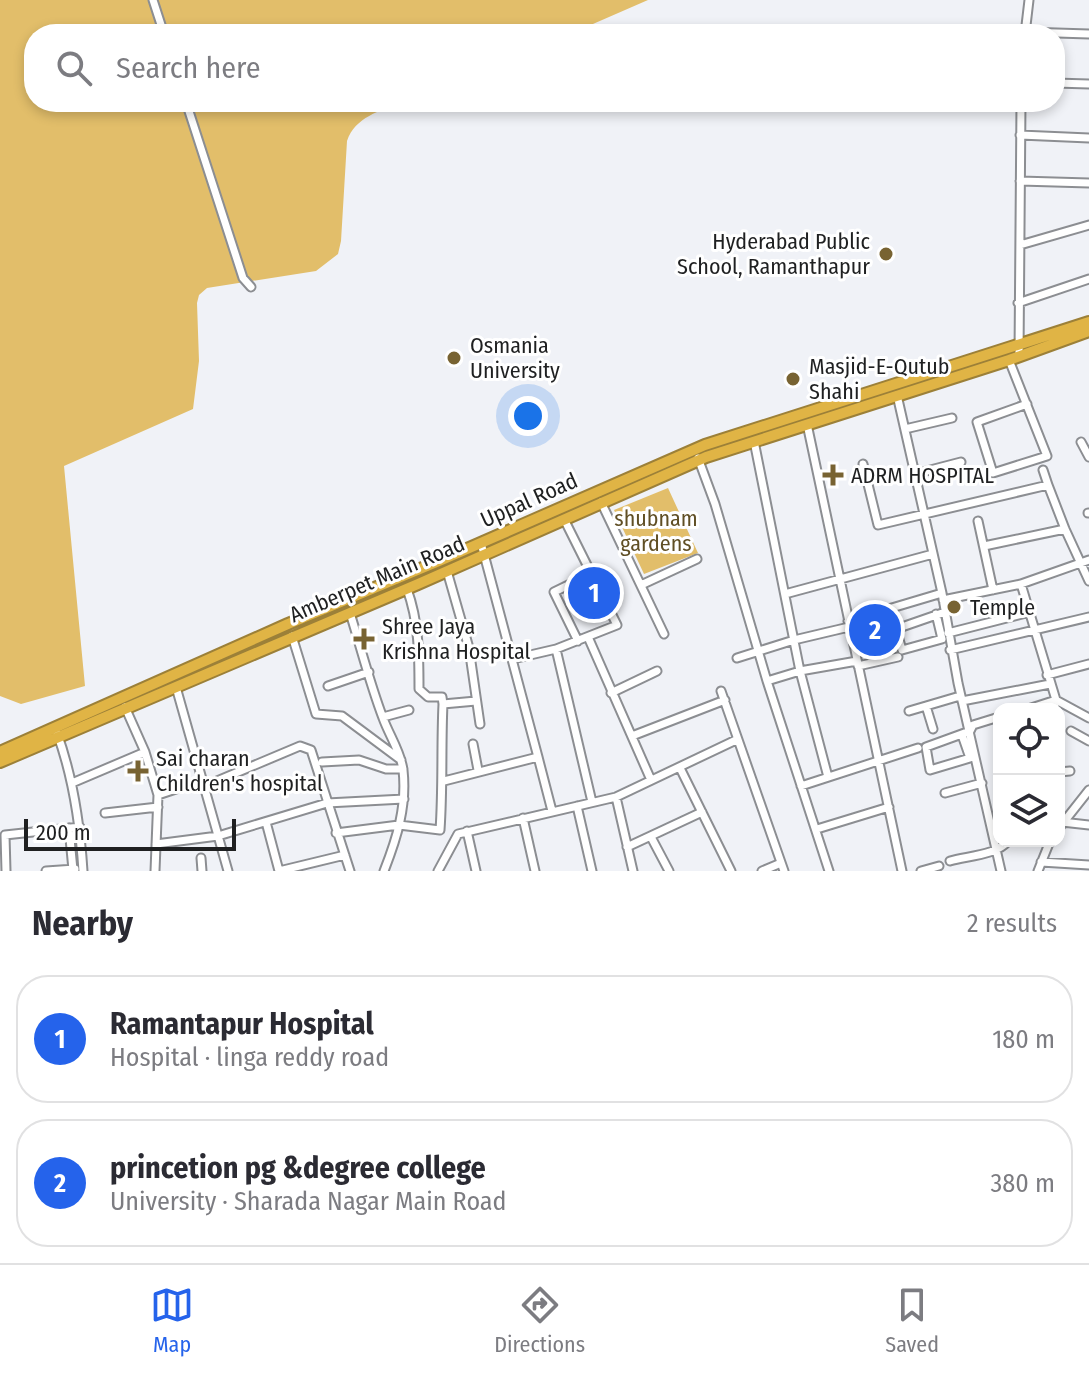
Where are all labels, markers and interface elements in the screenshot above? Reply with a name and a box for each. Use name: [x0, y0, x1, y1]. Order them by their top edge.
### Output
search box: [24, 24, 1065, 112]
icon: search: [52, 46, 96, 90]
text: Search here: [116, 50, 261, 86]
place label: Hyderabad Public School, Ramanthapur: [677, 228, 871, 280]
marker: Hyderabad Public School, Ramanthapur: [877, 245, 895, 263]
place label: Osmania University: [470, 332, 560, 384]
marker: Osmania University: [445, 349, 463, 367]
place label: Masjid-E-Qutub Shahi: [809, 353, 949, 405]
marker: Masjid-E-Qutub Shahi: [784, 370, 802, 388]
your location: [508, 396, 548, 436]
place label: ADRM HOSPITAL: [851, 462, 994, 489]
marker: ADRM HOSPITAL: [822, 464, 844, 486]
street label: Uppal Road: [476, 467, 582, 533]
park label: shubnam gardens: [614, 505, 698, 557]
street label: Amberpet Main Road: [285, 530, 469, 628]
pin: 1: [568, 563, 620, 623]
place label: Temple: [970, 594, 1035, 621]
marker: Temple: [945, 598, 963, 616]
pin: 2: [849, 600, 901, 660]
place label: Shree Jaya Krishna Hospital: [382, 613, 531, 665]
marker: Shree Jaya Krishna Hospital: [353, 628, 375, 650]
map controls: [993, 703, 1065, 847]
button: locate: [993, 703, 1065, 775]
place label: Sai charan Children's hospital: [156, 745, 323, 797]
marker: Sai charan Children's hospital: [127, 760, 149, 782]
button: layers: [993, 775, 1065, 847]
scale bar: [24, 815, 236, 851]
text: 200 m: [36, 819, 91, 846]
text: Nearby: [32, 903, 133, 944]
text: 2 results: [967, 908, 1057, 939]
text: Ramantapur Hospital: [110, 1006, 374, 1042]
text: 1: [55, 1024, 66, 1055]
text: 180 m: [992, 1024, 1055, 1055]
text: Hospital · linga reddy road: [110, 1042, 389, 1073]
text: princetion pg &degree college: [110, 1150, 486, 1186]
text: 2: [54, 1168, 66, 1199]
text: 380 m: [991, 1168, 1055, 1199]
text: University · Sharada Nagar Main Road: [110, 1186, 507, 1217]
tab: Map: [150, 1283, 194, 1358]
tab: Directions: [494, 1283, 585, 1358]
tab: Saved: [885, 1283, 939, 1358]

